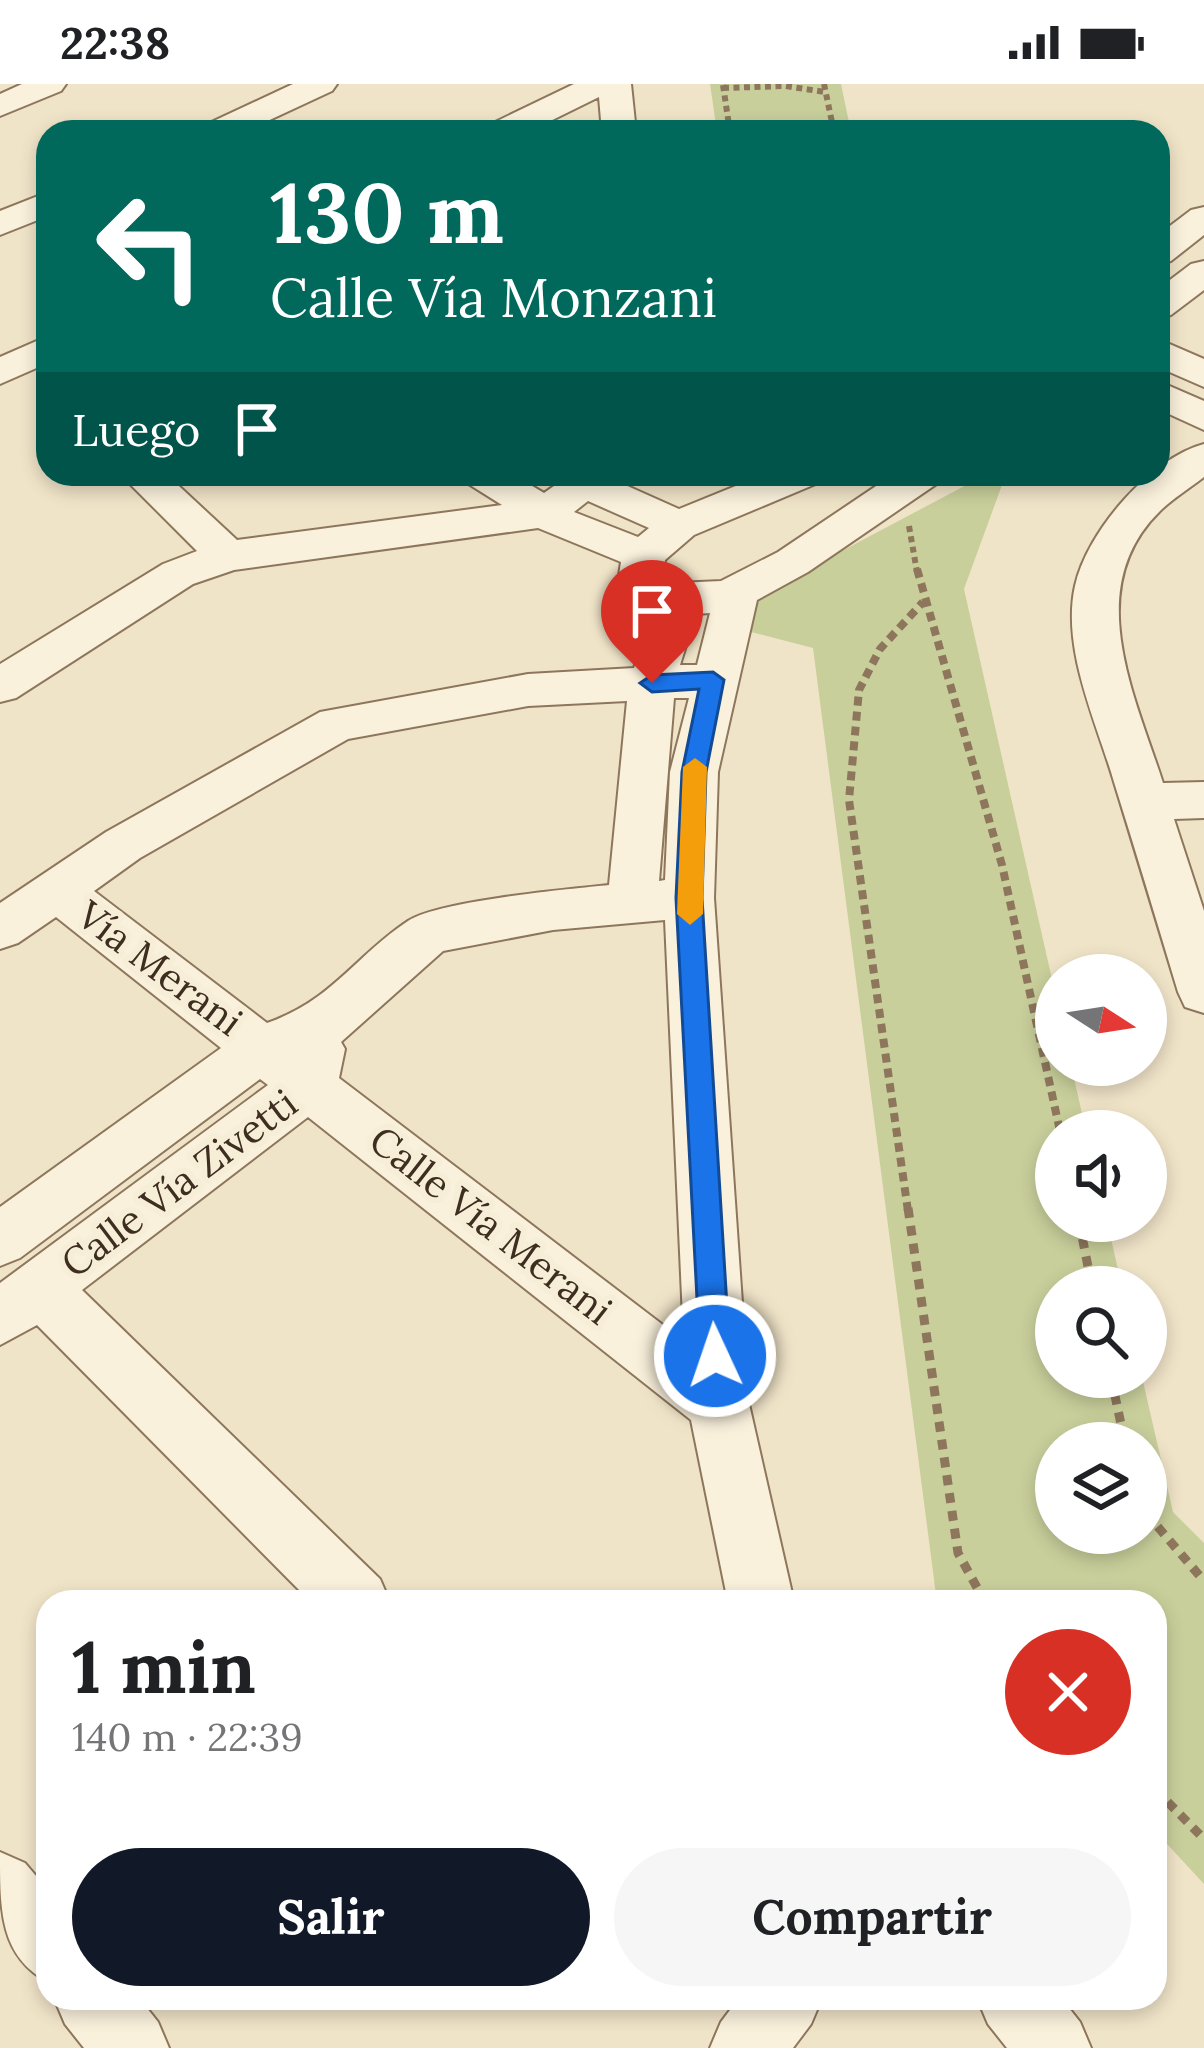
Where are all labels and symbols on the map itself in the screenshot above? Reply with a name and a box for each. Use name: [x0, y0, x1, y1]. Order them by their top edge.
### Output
pin: [601, 560, 703, 683]
street label: Vía Merani: [67, 889, 253, 1046]
north arrow: [1035, 954, 1167, 1086]
street label: Calle Vía Zivetti: [51, 1078, 307, 1288]
street label: Calle Vía Merani: [360, 1115, 622, 1335]
position arrow: [652, 1293, 778, 1419]

